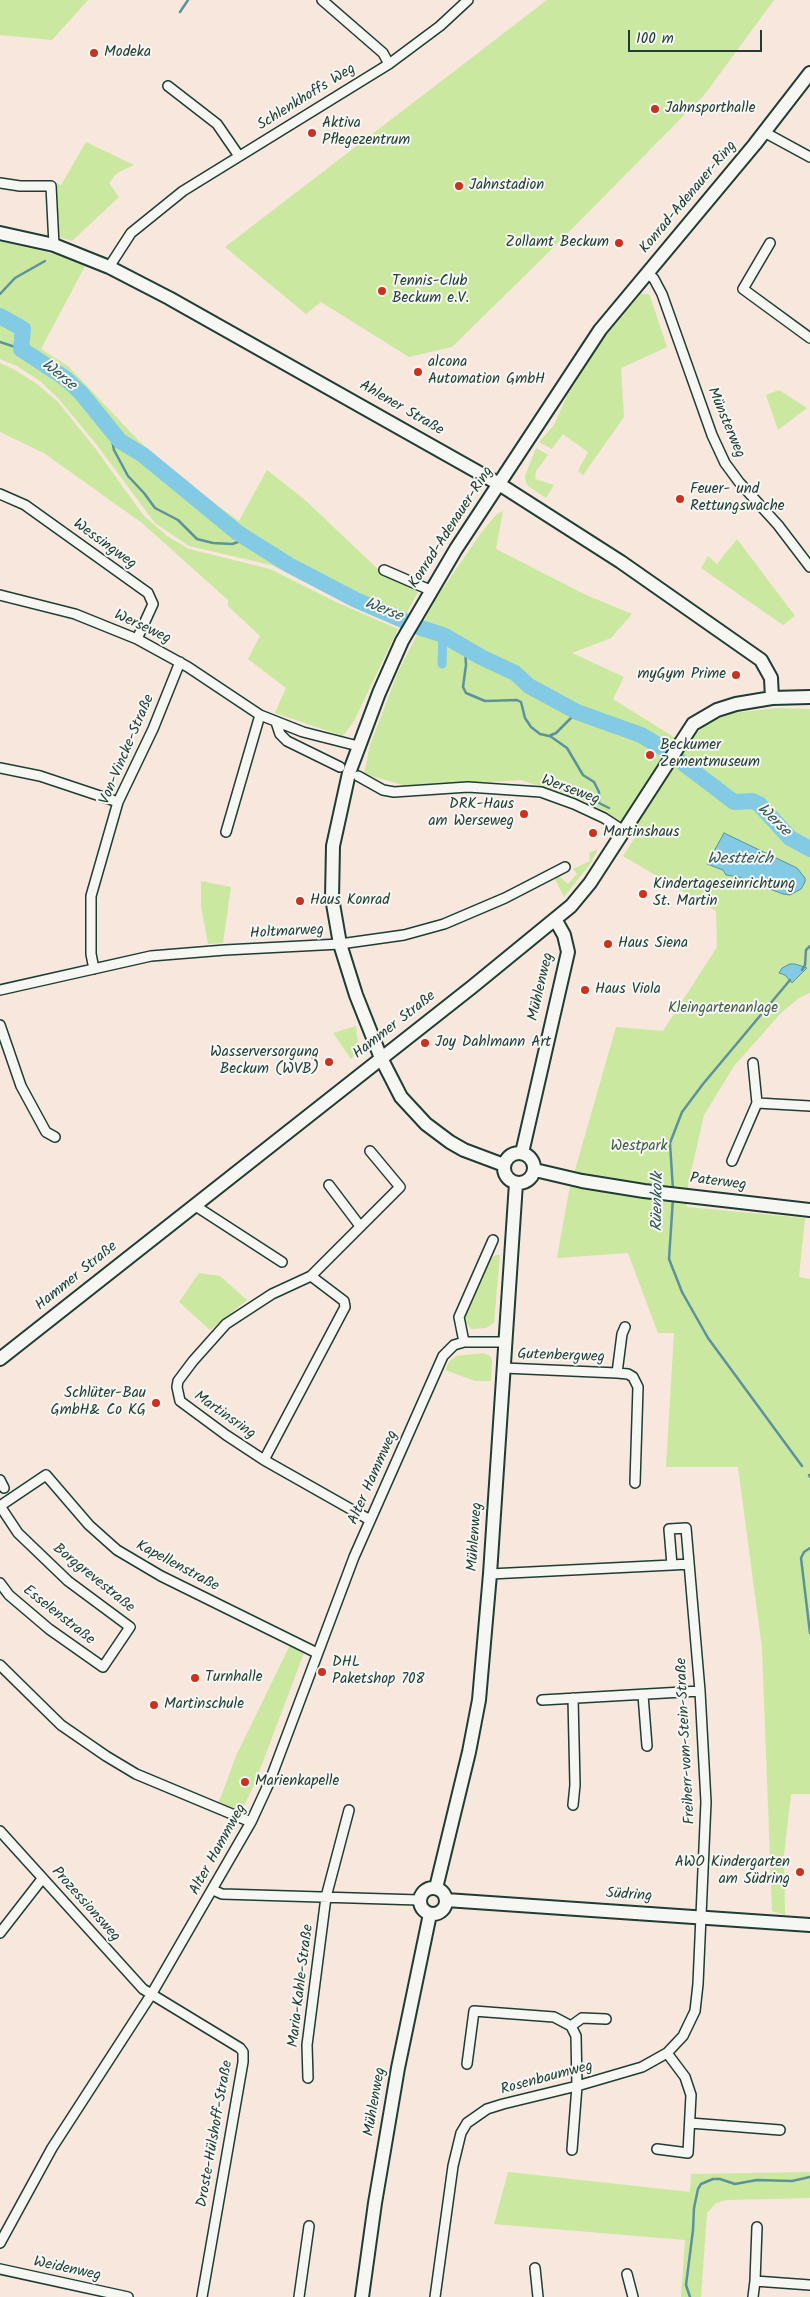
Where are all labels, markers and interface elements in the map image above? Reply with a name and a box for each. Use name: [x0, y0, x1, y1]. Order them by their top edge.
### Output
scale bar: [630, 20, 764, 52]
text: 100 m: [636, 27, 674, 51]
place label: Modeka: [104, 44, 151, 62]
marker: Modeka: [88, 47, 100, 59]
street label: Schlenkhoffs Weg: [255, 61, 359, 135]
place label: Jahnsporthalle: [665, 100, 755, 118]
marker: Jahnsporthalle: [649, 103, 661, 115]
place label: Aktiva Pflegezentrum: [322, 115, 410, 150]
marker: Aktiva Pflegezentrum: [306, 127, 318, 139]
street label: Konrad-Adenauer-Ring: [637, 138, 741, 258]
place label: Jahnstadion: [469, 177, 544, 195]
marker: Jahnstadion: [453, 180, 465, 192]
place label: Zollamt Beckum: [506, 234, 609, 252]
marker: Zollamt Beckum: [613, 237, 625, 249]
place label: Tennis-Club Beckum e.V.: [392, 273, 469, 308]
marker: Tennis-Club Beckum e.V.: [376, 285, 388, 297]
place label: alcona Automation GmbH: [428, 354, 545, 389]
water label: Werse: [37, 356, 79, 396]
marker: alcona Automation GmbH: [412, 366, 424, 378]
street label: Ahlener Straße: [356, 378, 446, 440]
street label: Münsterweg: [702, 385, 748, 461]
street label: Konrad-Adenauer-Ring: [406, 464, 498, 592]
place label: Feuer- und Rettungswache: [690, 481, 784, 516]
marker: Feuer- und Rettungswache: [674, 493, 686, 505]
street label: Wessingweg: [69, 516, 139, 574]
water label: Werse: [361, 595, 405, 627]
street label: Werseweg: [111, 607, 173, 649]
place label: myGym Prime: [638, 666, 726, 684]
marker: myGym Prime: [730, 669, 742, 681]
street label: Von-Vincke-Straße: [97, 692, 159, 808]
place label: Beckumer Zementmuseum: [660, 737, 760, 772]
marker: Beckumer Zementmuseum: [644, 749, 656, 761]
street label: Werseweg: [538, 772, 602, 810]
place label: DRK-Haus am Werseweg: [428, 796, 514, 831]
water label: Werse: [752, 801, 794, 841]
marker: DRK-Haus am Werseweg: [518, 808, 530, 820]
place label: Martinshaus: [603, 824, 679, 842]
marker: Martinshaus: [587, 827, 599, 839]
water label: Westteich: [707, 850, 773, 870]
place label: Kindertageseinrichtung St. Martin: [653, 876, 795, 911]
marker: Kindertageseinrichtung St. Martin: [637, 888, 649, 900]
place label: Haus Konrad: [310, 892, 390, 910]
marker: Haus Konrad: [294, 895, 306, 907]
street label: Holtmarweg: [249, 922, 325, 944]
place label: Haus Siena: [618, 935, 688, 953]
marker: Haus Siena: [602, 938, 614, 950]
street label: Mühlenweg: [525, 951, 559, 1023]
place label: Haus Viola: [595, 981, 661, 999]
marker: Haus Viola: [579, 984, 591, 996]
street label: Hammer Straße: [350, 988, 440, 1064]
park label: Kleingartenanlage: [668, 1000, 778, 1018]
place label: Joy Dahlmann Art: [435, 1034, 551, 1052]
marker: Joy Dahlmann Art: [419, 1037, 431, 1049]
place label: Wasserversorgung Beckum (WVB): [210, 1044, 319, 1079]
marker: Wasserversorgung Beckum (WVB): [323, 1056, 335, 1068]
park label: Westpark: [611, 1138, 667, 1156]
street label: Paterweg: [689, 1171, 747, 1195]
water label: Rüenkolk: [649, 1172, 669, 1232]
street label: Hammer Straße: [32, 1239, 122, 1315]
street label: Gutenbergweg: [517, 1346, 605, 1368]
place label: Schlüter-Bau GmbH& Co KG: [51, 1385, 146, 1420]
street label: Martinsring: [190, 1388, 258, 1444]
marker: Schlüter-Bau GmbH& Co KG: [150, 1397, 162, 1409]
street label: Alter Hammweg: [345, 1428, 403, 1528]
street label: Mühlenweg: [465, 1502, 487, 1572]
street label: Kapellenstraße: [132, 1538, 222, 1596]
street label: Borggrevestraße: [48, 1541, 138, 1617]
street label: Esselenstraße: [18, 1582, 98, 1650]
place label: DHL Paketshop 708: [332, 1654, 425, 1689]
street label: Freiherr-vom-Stein-Straße: [674, 1657, 700, 1825]
marker: DHL Paketshop 708: [316, 1666, 328, 1678]
place label: Turnhalle: [205, 1669, 262, 1687]
marker: Turnhalle: [189, 1672, 201, 1684]
place label: Martinschule: [164, 1696, 244, 1714]
marker: Martinschule: [148, 1699, 160, 1711]
place label: Marienkapelle: [255, 1773, 339, 1791]
marker: Marienkapelle: [239, 1776, 251, 1788]
street label: Alter Hammweg: [187, 1801, 251, 1899]
place label: AWO Kindergarten am Südring: [675, 1854, 790, 1889]
street label: Prozessionsweg: [47, 1864, 123, 1946]
marker: AWO Kindergarten am Südring: [794, 1866, 806, 1878]
street label: Südring: [605, 1885, 653, 1907]
street label: Maria-Kahle-Straße: [286, 1923, 318, 2049]
street label: Rosenbaumweg: [499, 2058, 595, 2100]
street label: Droste-Hülshoff-Straße: [194, 2059, 238, 2209]
street label: Mühlenweg: [361, 2066, 391, 2138]
street label: Weidenweg: [32, 2254, 102, 2286]

